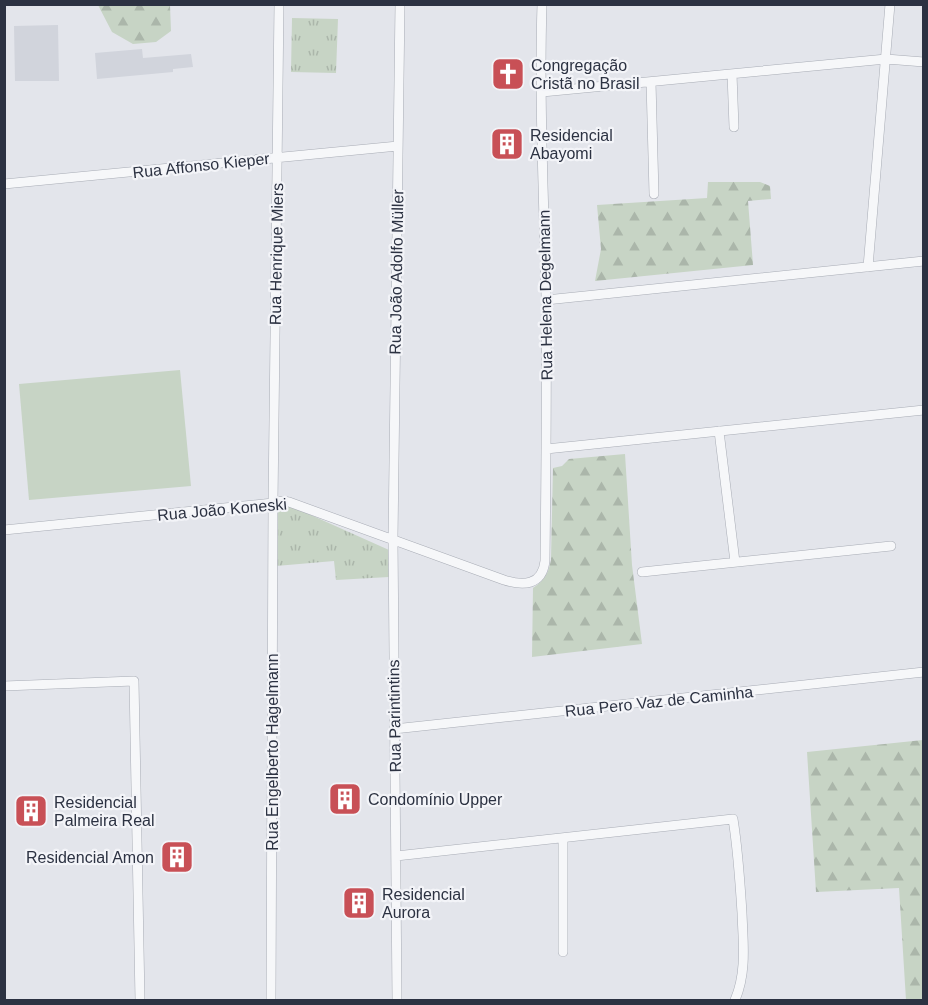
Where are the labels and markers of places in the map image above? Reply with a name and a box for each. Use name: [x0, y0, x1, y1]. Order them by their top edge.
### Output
church icon: Congregação Cristã no Brasil: [490, 56, 526, 92]
place label: Congregação Cristã no Brasil: [531, 57, 639, 92]
building icon: Residencial Abayomi: [489, 126, 525, 162]
place label: Residencial Abayomi: [530, 127, 613, 162]
building icon: Condomínio Upper: [327, 781, 363, 817]
place label: Condomínio Upper: [368, 791, 503, 808]
building icon: Residencial Palmeira Real: [13, 793, 49, 829]
place label: Residencial Palmeira Real: [54, 794, 154, 829]
building icon: Residencial Amon: [159, 839, 195, 875]
place label: Residencial Amon: [26, 849, 154, 866]
building icon: Residencial Aurora: [341, 885, 377, 921]
place label: Residencial Aurora: [382, 886, 465, 921]

